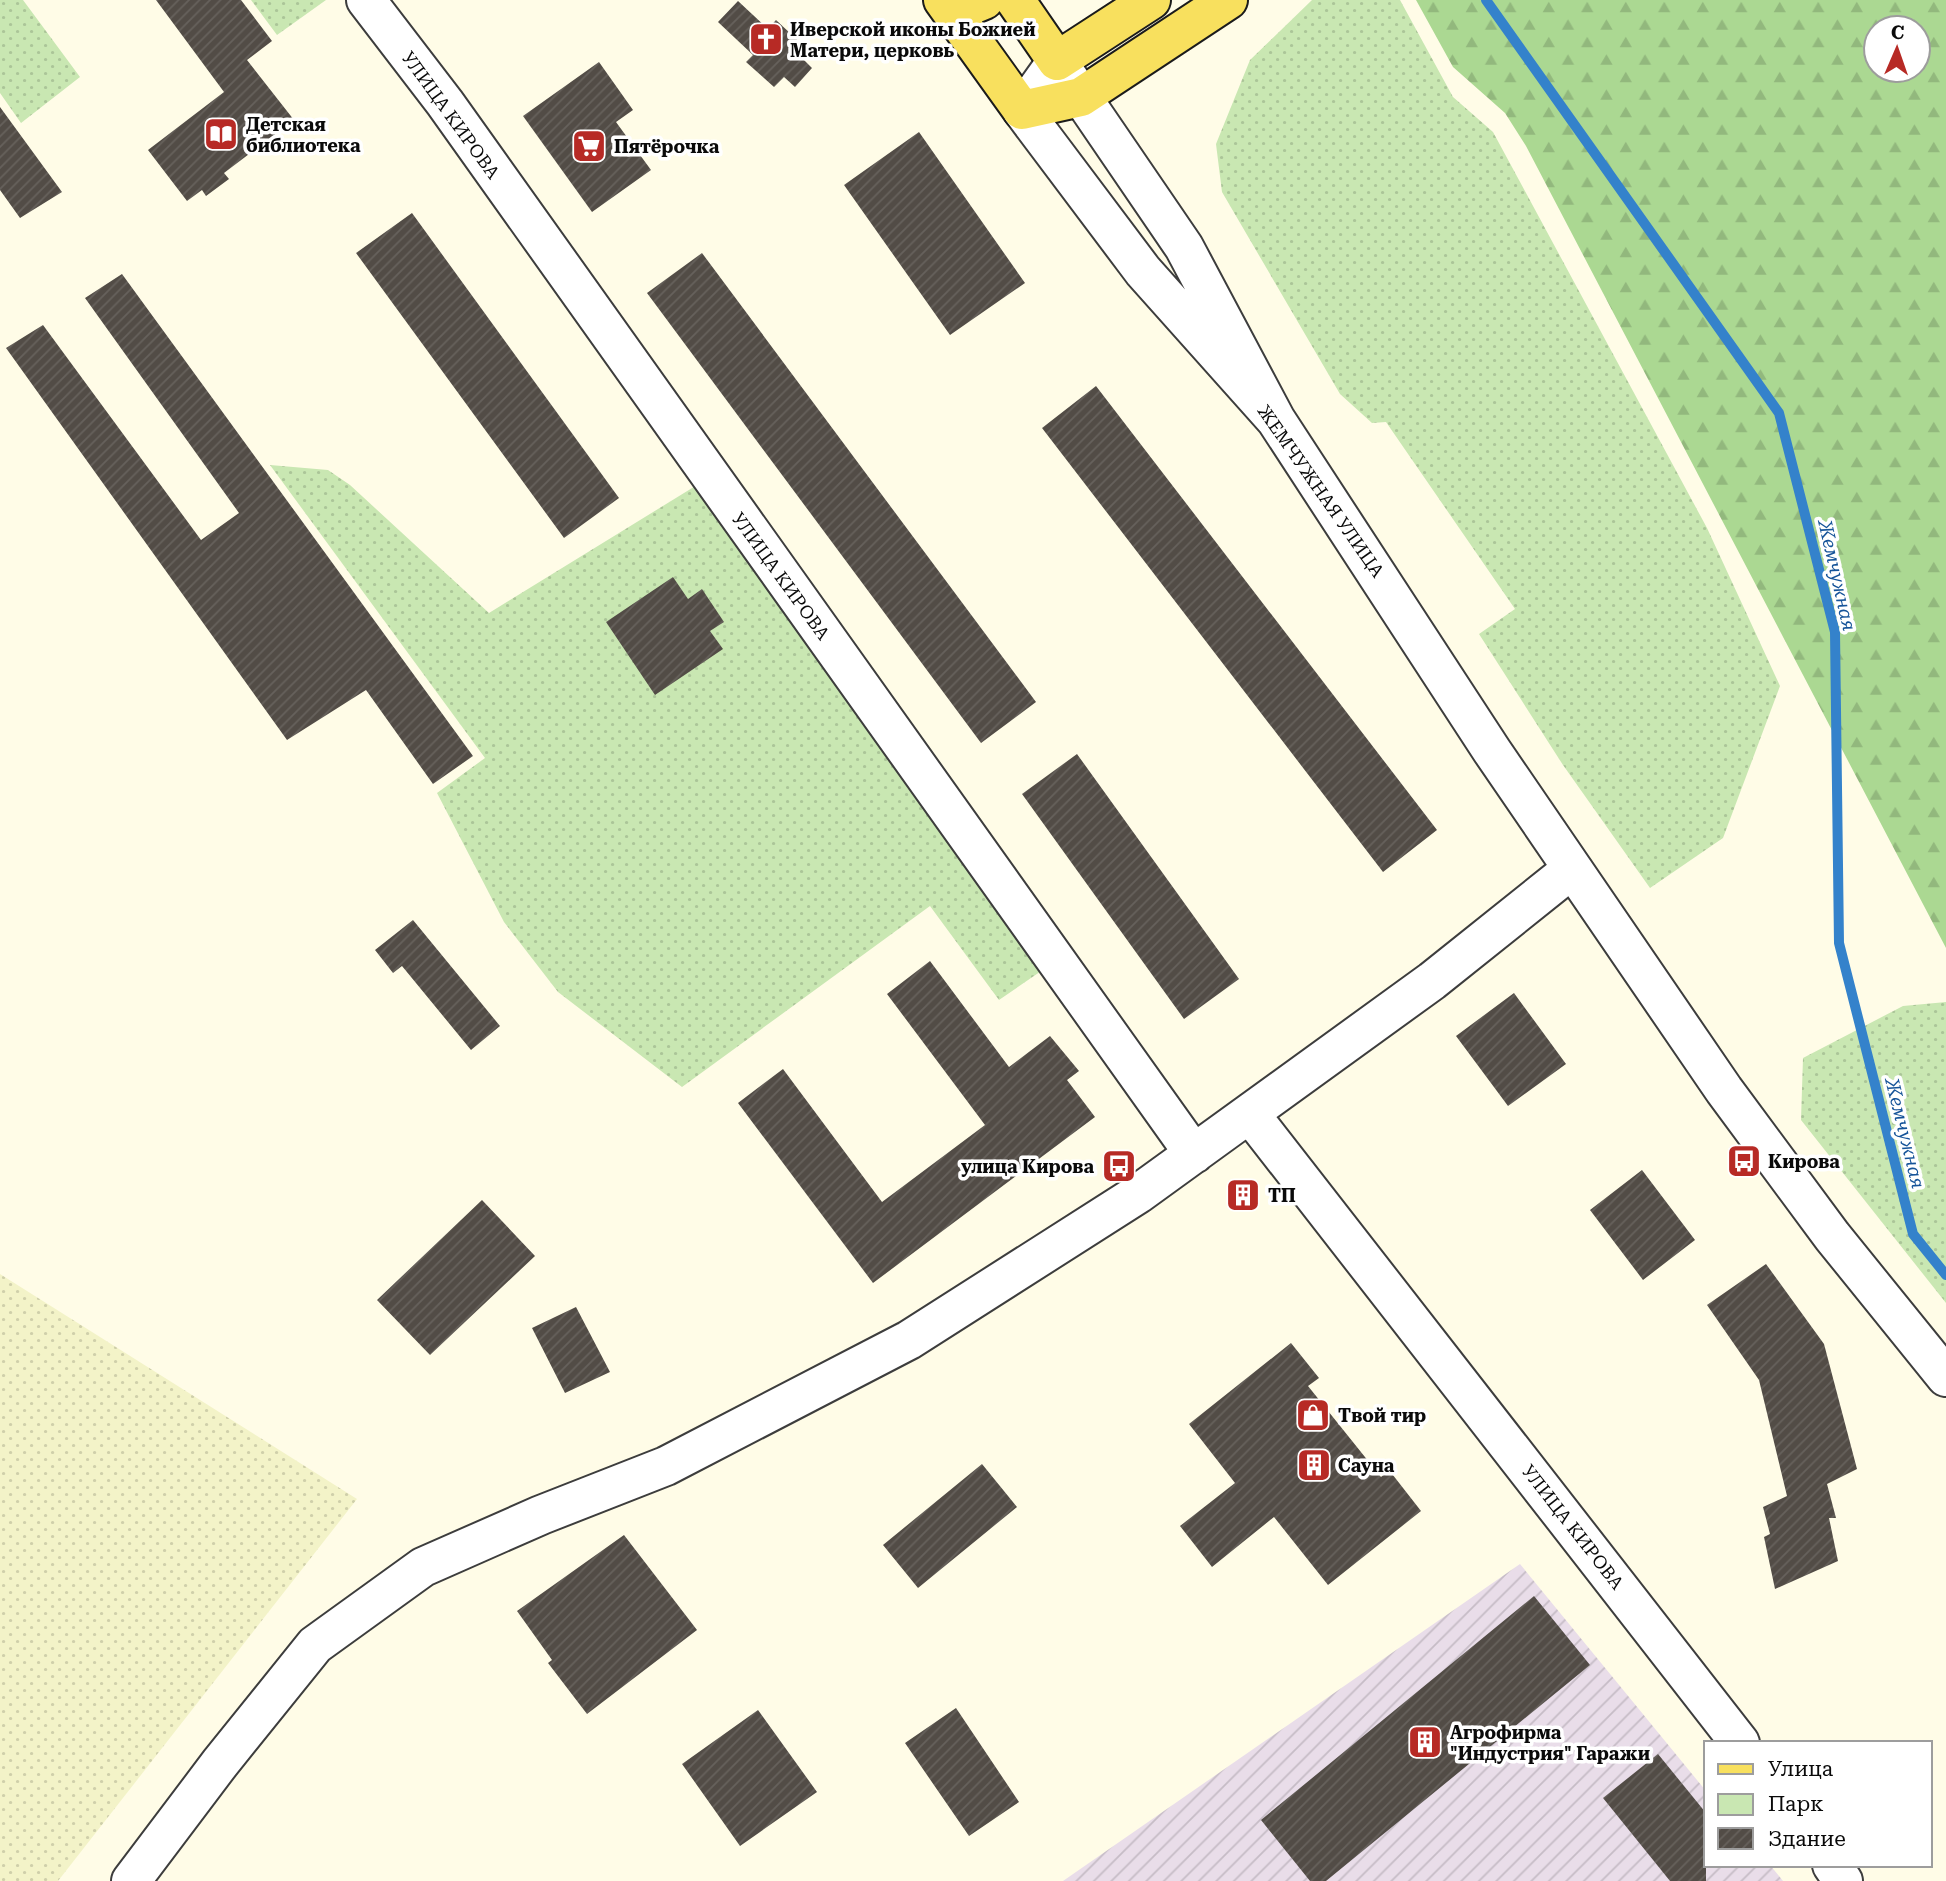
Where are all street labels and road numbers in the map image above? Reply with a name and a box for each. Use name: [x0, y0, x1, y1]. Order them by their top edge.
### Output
street label: УЛИЦА КИРОВА: [398, 47, 504, 183]
street label: ЖЕМЧУЖНАЯ УЛИЦА: [1253, 401, 1389, 582]
street label: УЛИЦА КИРОВА: [728, 508, 834, 644]
street label: УЛИЦА КИРОВА: [1518, 1461, 1628, 1594]

